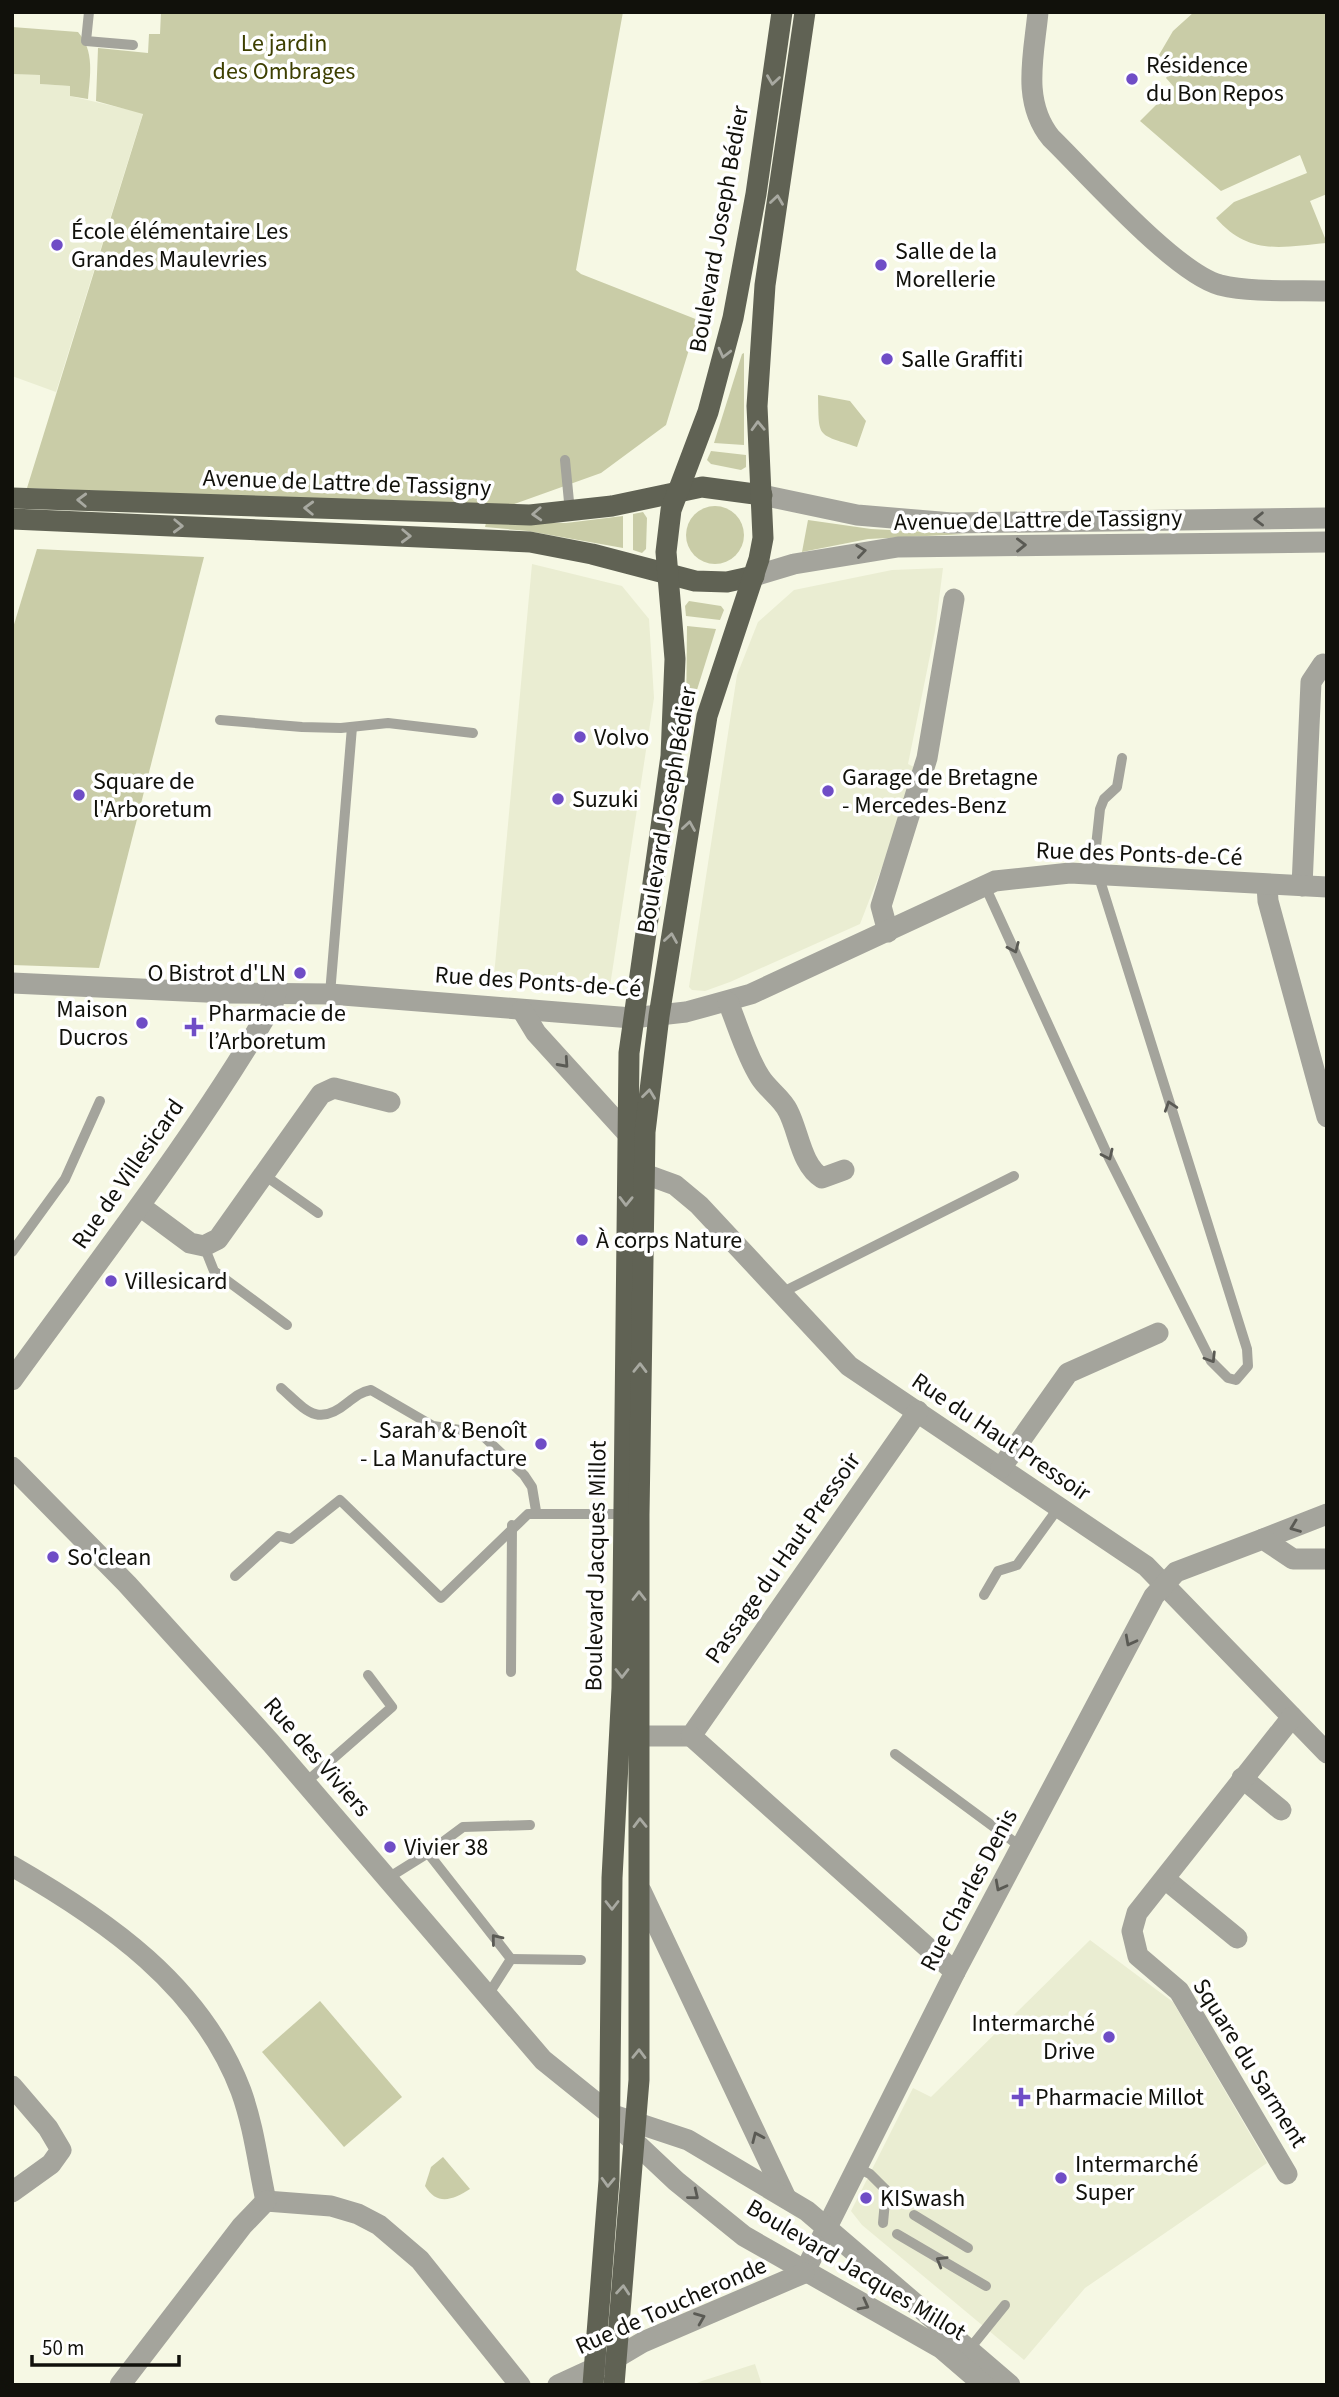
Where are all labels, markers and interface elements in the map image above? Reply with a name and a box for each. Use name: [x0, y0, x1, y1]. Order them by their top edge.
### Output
park label: Le jardin des Ombrages: [213, 26, 355, 89]
place label: Résidence du Bon Repos: [1146, 48, 1284, 111]
marker: Résidence du Bon Repos: [1124, 71, 1140, 87]
one-way arrow: [765, 74, 780, 86]
street label: Boulevard Joseph Bédier: [680, 102, 758, 355]
one-way arrow: [770, 194, 785, 206]
place label: École élémentaire Les Grandes Maulevries: [71, 214, 288, 277]
place label: Salle de la Morellerie: [895, 234, 997, 297]
marker: École élémentaire Les Grandes Maulevries: [49, 237, 65, 253]
marker: Salle de la Morellerie: [873, 257, 889, 273]
place label: Salle Graffiti: [901, 342, 1023, 377]
one-way arrow: [718, 347, 732, 359]
marker: Salle Graffiti: [879, 351, 895, 367]
one-way arrow: [751, 421, 766, 432]
street label: Avenue de Lattre de Tassigny: [202, 460, 492, 506]
one-way arrow: [76, 493, 87, 508]
street label: Avenue de Lattre de Tassigny: [893, 500, 1183, 540]
one-way arrow: [304, 501, 315, 516]
one-way arrow: [531, 506, 542, 521]
one-way arrow: [1253, 511, 1263, 527]
one-way arrow: [173, 519, 184, 534]
one-way arrow: [400, 529, 411, 544]
one-way arrow: [1016, 537, 1027, 553]
one-way arrow: [855, 544, 867, 559]
street label: Boulevard Joseph Bédier: [628, 683, 706, 936]
place label: Volvo: [594, 720, 649, 755]
marker: Volvo: [572, 729, 588, 745]
place label: Garage de Bretagne - Mercedes-Benz: [842, 760, 1038, 823]
place label: Square de l'Arboretum: [93, 764, 212, 827]
place label: Suzuki: [572, 782, 639, 817]
marker: Garage de Bretagne - Mercedes-Benz: [820, 783, 836, 799]
marker: Square de l'Arboretum: [71, 787, 87, 803]
marker: Suzuki: [550, 791, 566, 807]
one-way arrow: [681, 820, 696, 832]
street label: Rue des Ponts-de-Cé: [1035, 833, 1243, 875]
one-way arrow: [663, 932, 678, 943]
one-way arrow: [1006, 941, 1020, 953]
place label: O Bistrot d'LN: [147, 956, 286, 991]
street label: Rue des Ponts-de-Cé: [434, 957, 642, 1007]
marker: O Bistrot d'LN: [292, 965, 308, 981]
place label: Maison Ducros: [56, 992, 128, 1055]
place label: Pharmacie de l’Arboretum: [208, 996, 346, 1059]
marker: Maison Ducros: [134, 1015, 150, 1031]
marker: Pharmacie de l’Arboretum: [186, 1019, 202, 1035]
one-way arrow: [556, 1055, 568, 1068]
one-way arrow: [642, 1088, 657, 1100]
street label: Rue de Villesicard: [63, 1092, 193, 1256]
one-way arrow: [1164, 1101, 1179, 1113]
one-way arrow: [1100, 1148, 1114, 1160]
one-way arrow: [618, 1196, 634, 1206]
place label: À corps Nature: [596, 1223, 742, 1258]
marker: À corps Nature: [574, 1232, 590, 1248]
place label: Villesicard: [125, 1264, 228, 1299]
marker: Villesicard: [103, 1273, 119, 1289]
one-way arrow: [1202, 1350, 1215, 1363]
one-way arrow: [632, 1362, 648, 1373]
street label: Rue du Haut Pressoir: [904, 1364, 1098, 1510]
place label: Sarah & Benoît - La Manufacture: [360, 1413, 527, 1476]
marker: Sarah & Benoît - La Manufacture: [533, 1436, 549, 1452]
street label: Boulevard Jacques Millot: [576, 1440, 616, 1692]
street label: Passage du Haut Pressoir: [697, 1445, 870, 1671]
one-way arrow: [1289, 1518, 1301, 1532]
place label: So'clean: [67, 1540, 151, 1575]
marker: So'clean: [45, 1549, 61, 1565]
one-way arrow: [631, 1590, 647, 1600]
one-way arrow: [1125, 1634, 1138, 1647]
one-way arrow: [614, 1668, 630, 1679]
street label: Rue des Viviers: [255, 1689, 379, 1825]
street label: Rue Charles Denis: [911, 1803, 1027, 1977]
one-way arrow: [632, 1817, 647, 1828]
place label: Vivier 38: [404, 1830, 488, 1865]
marker: Vivier 38: [382, 1839, 398, 1855]
one-way arrow: [995, 1879, 1009, 1891]
one-way arrow: [604, 1900, 620, 1911]
one-way arrow: [491, 1934, 504, 1947]
street label: Square du Sarment: [1184, 1972, 1316, 2154]
place label: Intermarché Drive: [972, 2006, 1095, 2069]
marker: Intermarché Drive: [1101, 2029, 1117, 2045]
one-way arrow: [631, 2048, 647, 2059]
place label: Pharmacie Millot: [1035, 2080, 1204, 2115]
marker: Pharmacie Millot: [1013, 2089, 1029, 2105]
one-way arrow: [751, 2132, 765, 2144]
place label: Intermarché Super: [1075, 2147, 1198, 2210]
marker: Intermarché Super: [1053, 2170, 1069, 2186]
one-way arrow: [601, 2177, 616, 2188]
place label: KISwash: [880, 2181, 965, 2216]
one-way arrow: [686, 2187, 698, 2200]
street label: Boulevard Jacques Millot: [739, 2190, 973, 2350]
marker: KISwash: [858, 2190, 874, 2206]
street label: Rue de Toucheronde: [570, 2248, 772, 2364]
one-way arrow: [936, 2256, 949, 2269]
one-way arrow: [615, 2284, 630, 2296]
one-way arrow: [857, 2297, 869, 2310]
one-way arrow: [693, 2313, 705, 2327]
scale bar: [32, 2324, 178, 2368]
text: 50 m: [42, 2333, 84, 2363]

